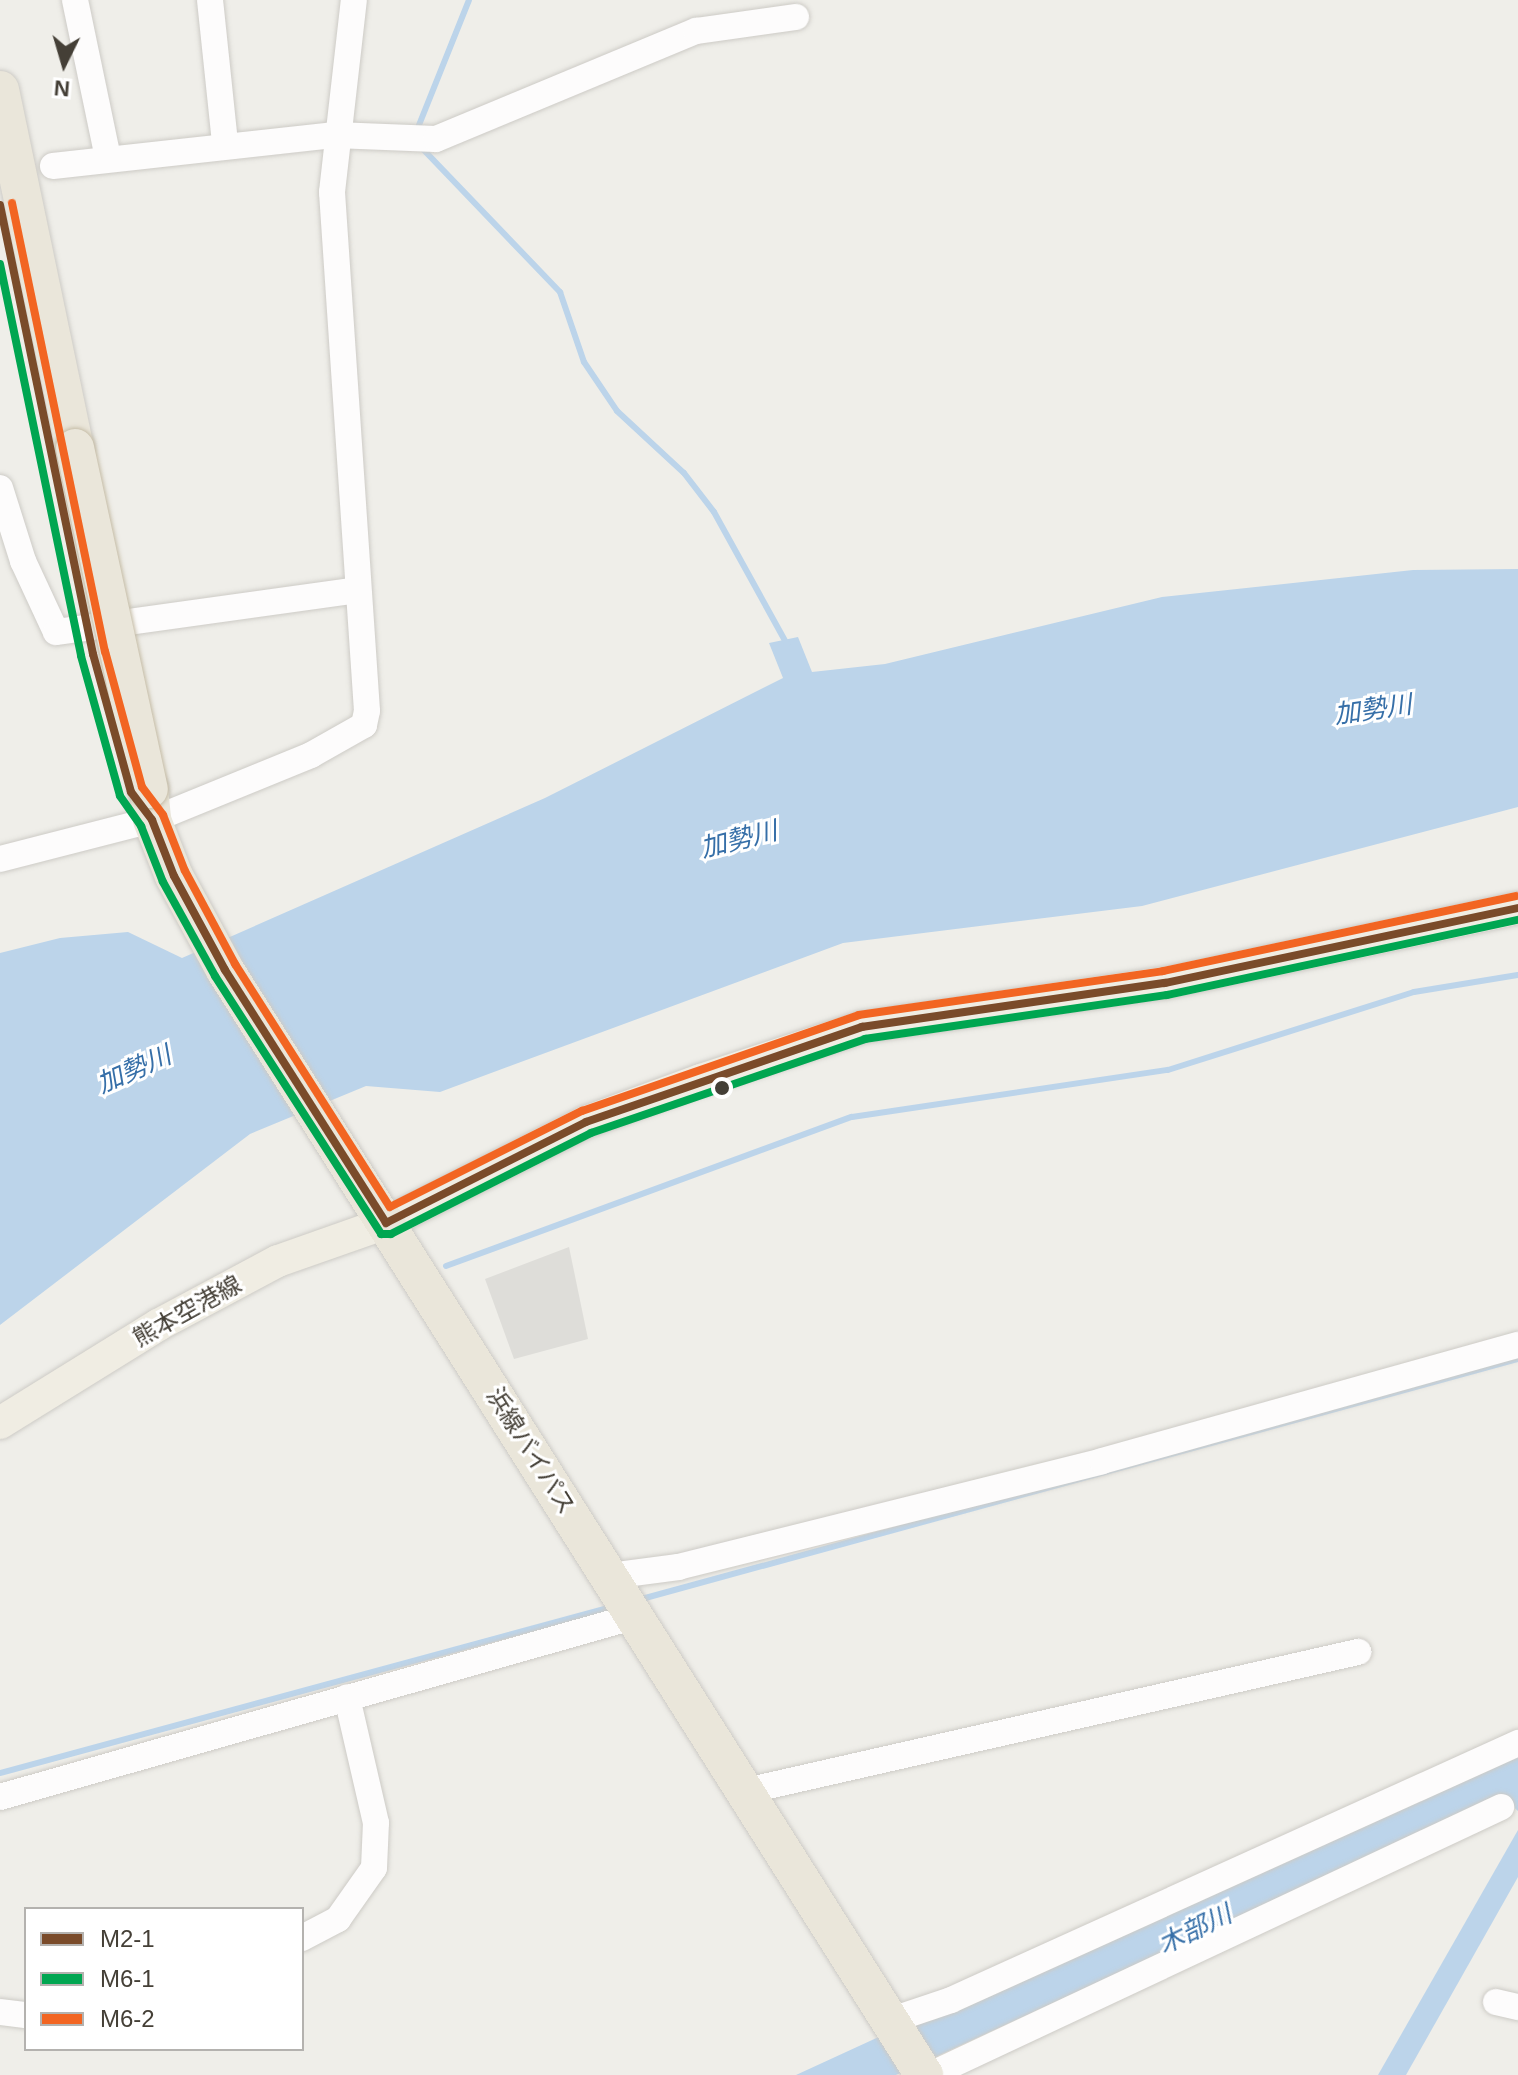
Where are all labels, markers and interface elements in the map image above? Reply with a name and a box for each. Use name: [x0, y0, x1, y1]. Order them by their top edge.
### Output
north arrow: [24, 24, 104, 104]
text: N: [53, 75, 71, 102]
water label: 加勢川: [1332, 689, 1414, 731]
water label: 加勢川: [697, 815, 781, 865]
water label: 加勢川: [92, 1040, 176, 1100]
unlabelled marker: [714, 1080, 730, 1096]
street label: 熊本空港線: [128, 1269, 246, 1353]
street label: 浜線バイパス: [481, 1382, 581, 1520]
water label: 木部川: [1153, 1899, 1237, 1961]
legend: [24, 1907, 304, 2051]
text: M2-1: [100, 1925, 155, 1952]
text: M6-1: [100, 1965, 155, 1992]
text: M6-2: [100, 2005, 155, 2032]

